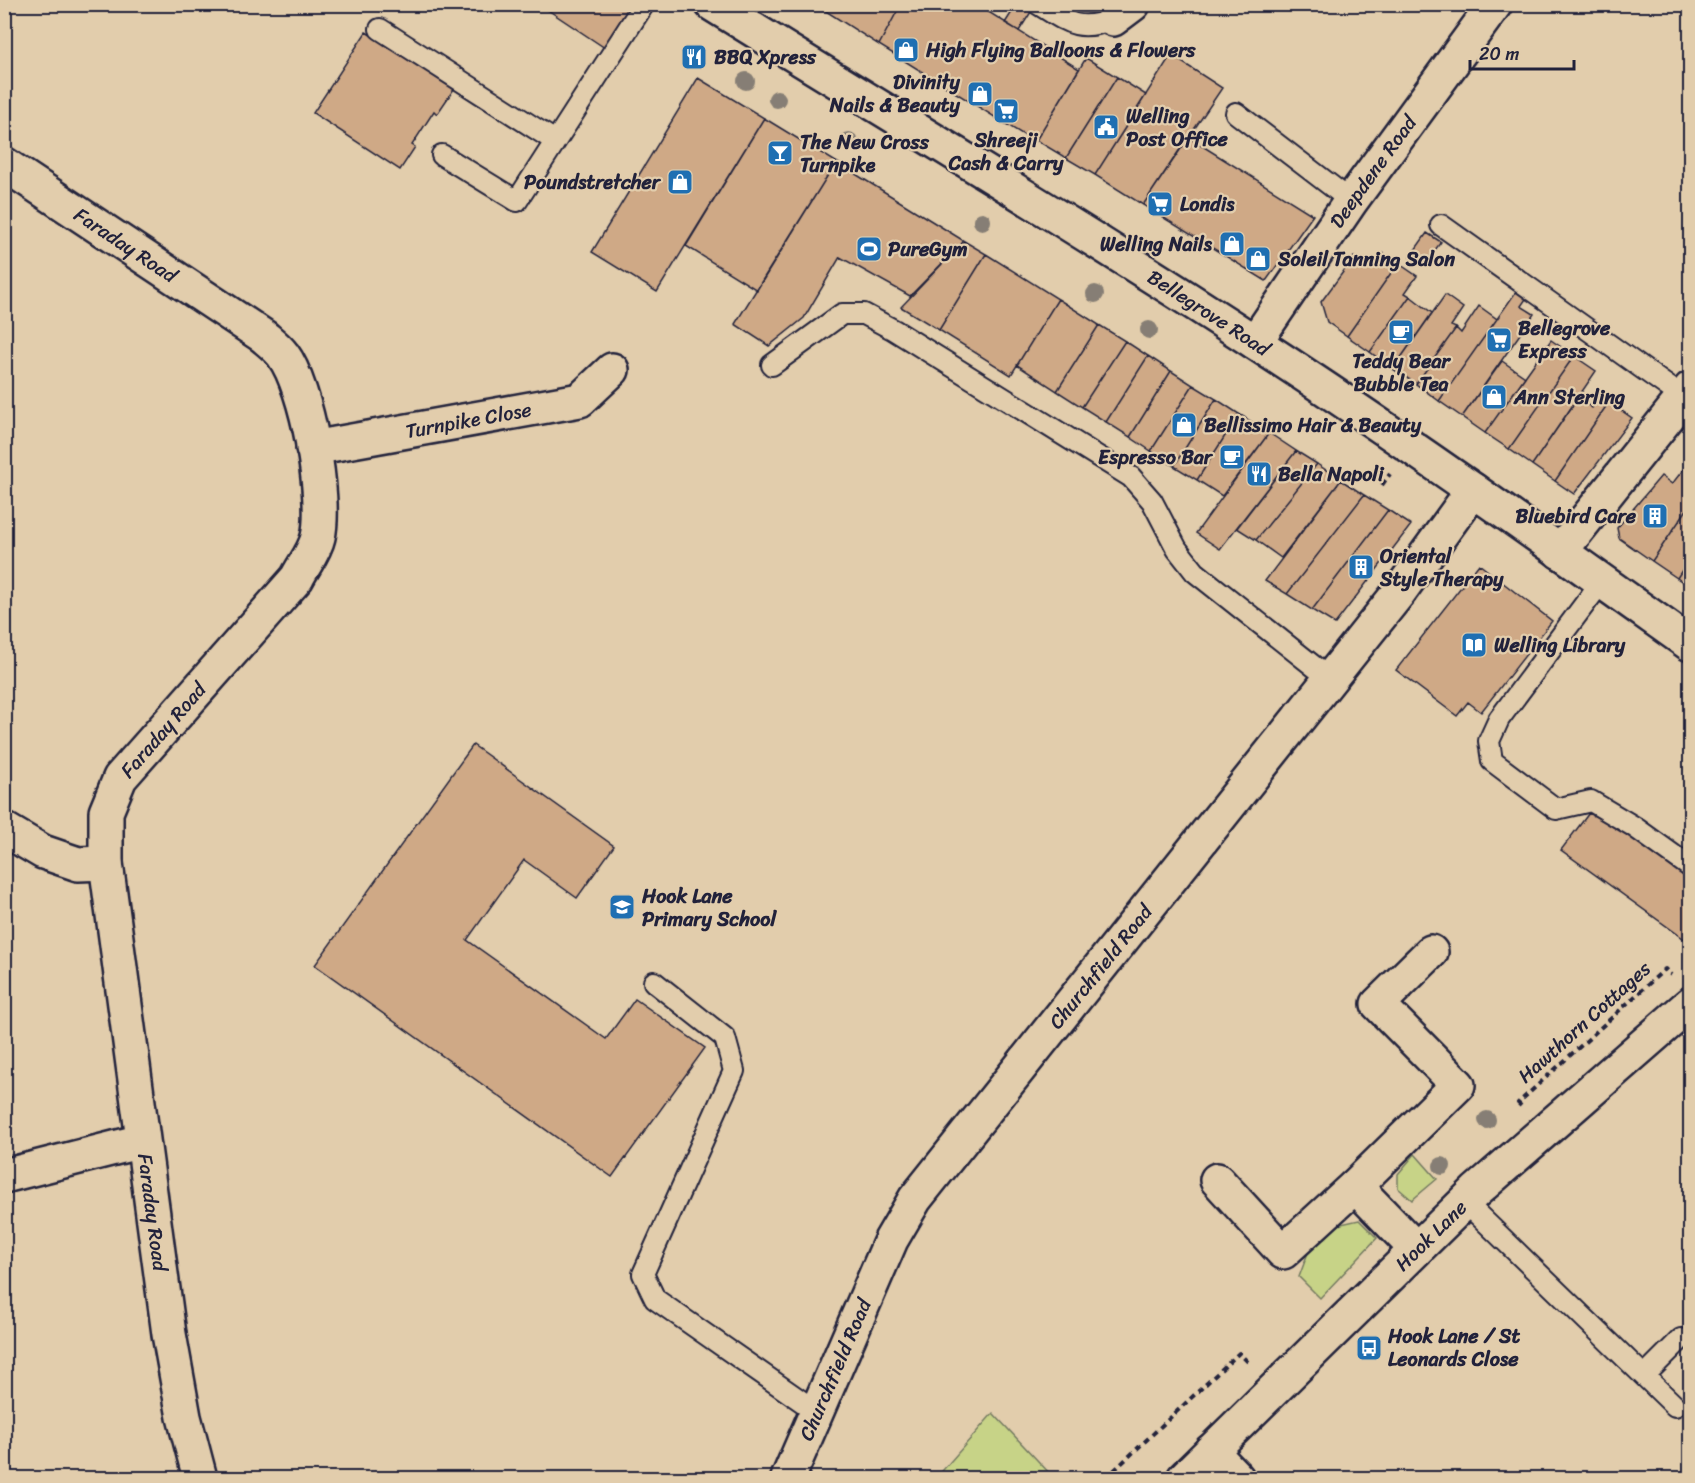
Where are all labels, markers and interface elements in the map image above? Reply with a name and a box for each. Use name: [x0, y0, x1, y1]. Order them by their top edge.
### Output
place label: High Flying Balloons & Flowers: [925, 33, 1196, 68]
scale bar: [1470, 33, 1574, 71]
shop icon: High Flying Balloons & Flowers: [891, 35, 921, 65]
text: 20 m: [1479, 38, 1519, 70]
place label: BBQ Xpress: [714, 40, 817, 75]
restaurant icon: BBQ Xpress: [679, 42, 709, 72]
place label: Divinity Nails & Beauty: [829, 65, 961, 123]
shop icon: Divinity Nails & Beauty: [965, 79, 995, 109]
supermarket icon: Shreeji Cash & Carry: [991, 96, 1021, 126]
place label: Welling Post Office: [1126, 99, 1229, 157]
street label: Deepdene Road: [1320, 107, 1427, 236]
public building icon: Welling Post Office: [1091, 112, 1121, 142]
place label: Shreeji Cash & Carry: [948, 123, 1064, 181]
place label: The New Cross Turnpike: [800, 125, 930, 183]
bar icon: The New Cross Turnpike: [765, 138, 795, 168]
place label: Poundstretcher: [524, 165, 662, 200]
shop icon: Poundstretcher: [665, 167, 695, 197]
place label: Londis: [1180, 187, 1235, 222]
supermarket icon: Londis: [1145, 189, 1175, 219]
street label: Faraday Road: [66, 198, 185, 293]
place label: Welling Nails: [1100, 227, 1213, 262]
shop icon: Welling Nails: [1217, 229, 1247, 259]
place label: PureGym: [888, 232, 968, 267]
sports icon: PureGym: [854, 234, 884, 264]
place label: Soleil Tanning Salon: [1277, 242, 1455, 277]
shop icon: Soleil Tanning Salon: [1243, 244, 1273, 274]
street label: Bellegrove Road: [1140, 260, 1278, 367]
place label: Bellegrove Express: [1518, 311, 1611, 369]
cafe icon: Teddy Bear Bubble Tea: [1386, 317, 1416, 347]
supermarket icon: Bellegrove Express: [1484, 325, 1514, 355]
place label: Teddy Bear Bubble Tea: [1352, 344, 1452, 402]
place label: Ann Sterling: [1513, 380, 1625, 415]
shop icon: Ann Sterling: [1479, 382, 1509, 412]
street label: Turnpike Close: [403, 392, 534, 449]
place label: Bellissimo Hair & Beauty: [1204, 408, 1422, 443]
shop icon: Bellissimo Hair & Beauty: [1169, 410, 1199, 440]
place label: Espresso Bar: [1098, 440, 1214, 475]
cafe icon: Espresso Bar: [1217, 442, 1247, 472]
place label: Bella Napoli: [1278, 457, 1385, 492]
restaurant icon: Bella Napoli: [1244, 459, 1274, 489]
place label: Bluebird Care: [1516, 499, 1637, 534]
building icon: Bluebird Care: [1640, 501, 1670, 531]
place label: Oriental Style Therapy: [1379, 539, 1504, 597]
building icon: Oriental Style Therapy: [1346, 552, 1376, 582]
place label: Welling Library: [1494, 628, 1626, 663]
library icon: Welling Library: [1459, 630, 1489, 660]
street label: Faraday Road: [111, 673, 216, 786]
place label: Hook Lane Primary School: [641, 879, 777, 937]
school or university icon: Hook Lane Primary School: [607, 892, 637, 922]
street label: Churchfield Road: [1040, 896, 1163, 1037]
street label: Hawthorn Cottages: [1509, 952, 1660, 1092]
street label: Faraday Road: [127, 1151, 178, 1275]
street label: Hook Lane: [1387, 1192, 1476, 1280]
street label: Churchfield Road: [789, 1292, 882, 1446]
place label: Hook Lane / St Leonards Close: [1387, 1319, 1521, 1377]
bus stop icon: Hook Lane / St Leonards Close: [1354, 1333, 1384, 1363]

